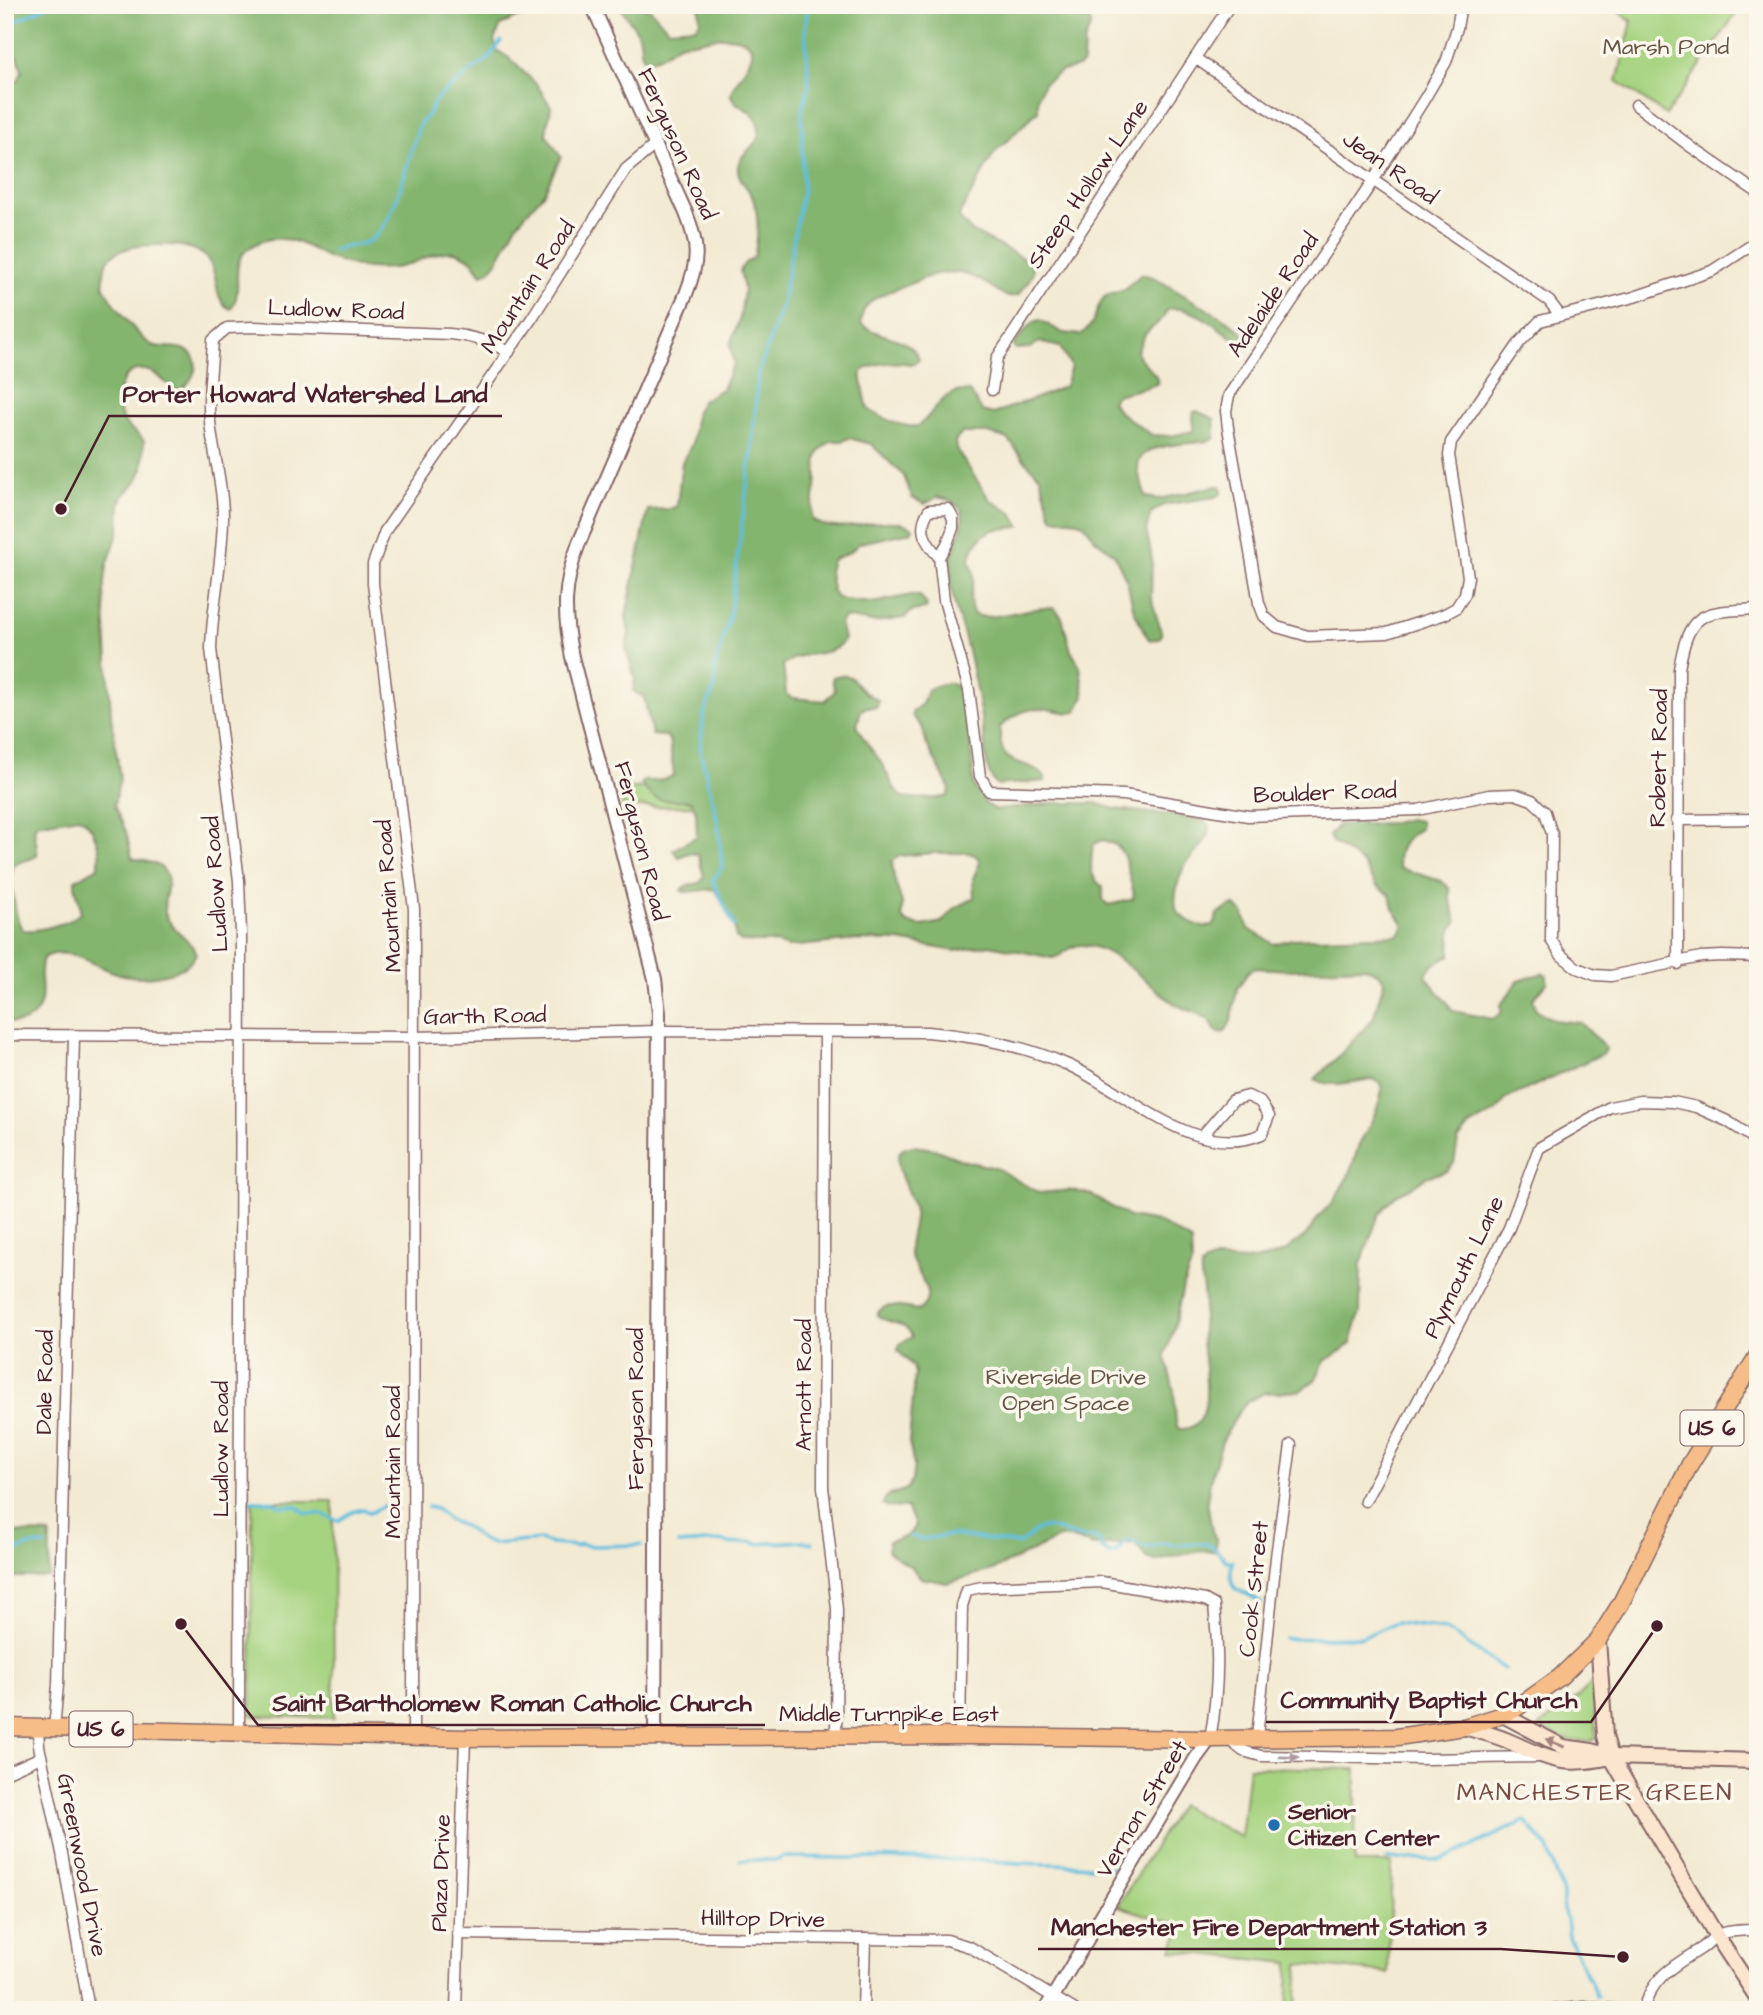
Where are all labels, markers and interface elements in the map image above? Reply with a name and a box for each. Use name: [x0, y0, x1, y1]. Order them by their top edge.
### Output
park label: Marsh Pond: [1603, 31, 1729, 63]
street label: Ferguson Road: [628, 63, 725, 225]
street label: Steep Hollow Lane: [1020, 93, 1156, 275]
street label: Jean Road: [1336, 123, 1444, 213]
street label: Mountain Road: [473, 214, 583, 360]
street label: Adelaide Road: [1219, 226, 1327, 364]
street label: Ludlow Road: [267, 292, 405, 328]
callout: Porter Howard Watershed Land: [109, 371, 502, 416]
text: Porter Howard Watershed Land: [122, 378, 488, 412]
street label: Robert Road: [1642, 688, 1676, 828]
street label: Ferguson Road: [605, 758, 676, 924]
street label: Boulder Road: [1253, 774, 1397, 811]
street label: Ludlow Road: [195, 815, 237, 953]
street label: Mountain Road: [368, 818, 410, 974]
street label: Garth Road: [423, 999, 547, 1033]
street label: Plymouth Lane: [1416, 1190, 1513, 1344]
street label: Arnott Road: [788, 1319, 820, 1451]
street label: Ferguson Road: [620, 1327, 653, 1490]
street label: Dale Road: [28, 1329, 62, 1435]
park label: Riverside Drive Open Space: [986, 1361, 1146, 1419]
street label: Ludlow Road: [205, 1381, 237, 1517]
street label: Mountain Road: [377, 1385, 409, 1539]
road number: US 6: [1680, 1410, 1744, 1446]
street label: Cook Street: [1231, 1519, 1277, 1659]
callout: Community Baptist Church: [1266, 1677, 1591, 1722]
callout: Saint Bartholomew Roman Catholic Church: [258, 1680, 765, 1725]
text: Community Baptist Church: [1281, 1684, 1579, 1720]
text: Saint Bartholomew Roman Catholic Church: [271, 1687, 753, 1721]
street label: Middle Turnpike East: [779, 1698, 1000, 1730]
road number: US 6: [70, 1712, 132, 1746]
street label: Vernon Street: [1088, 1733, 1196, 1884]
one-way arrow: [1544, 1737, 1565, 1748]
one-way arrow: [1278, 1751, 1300, 1762]
street label: Greenwood Drive: [49, 1771, 115, 1959]
district label: MANCHESTER GREEN: [1457, 1776, 1733, 1810]
place label: Senior Citizen Center: [1287, 1796, 1440, 1854]
street label: Plaza Drive: [423, 1814, 459, 1932]
marker: Senior Citizen Center: [1266, 1817, 1282, 1833]
street label: Hilltop Drive: [701, 1902, 825, 1936]
callout: Manchester Fire Department Station 3: [1038, 1904, 1501, 1949]
text: Manchester Fire Department Station 3: [1051, 1911, 1488, 1945]

